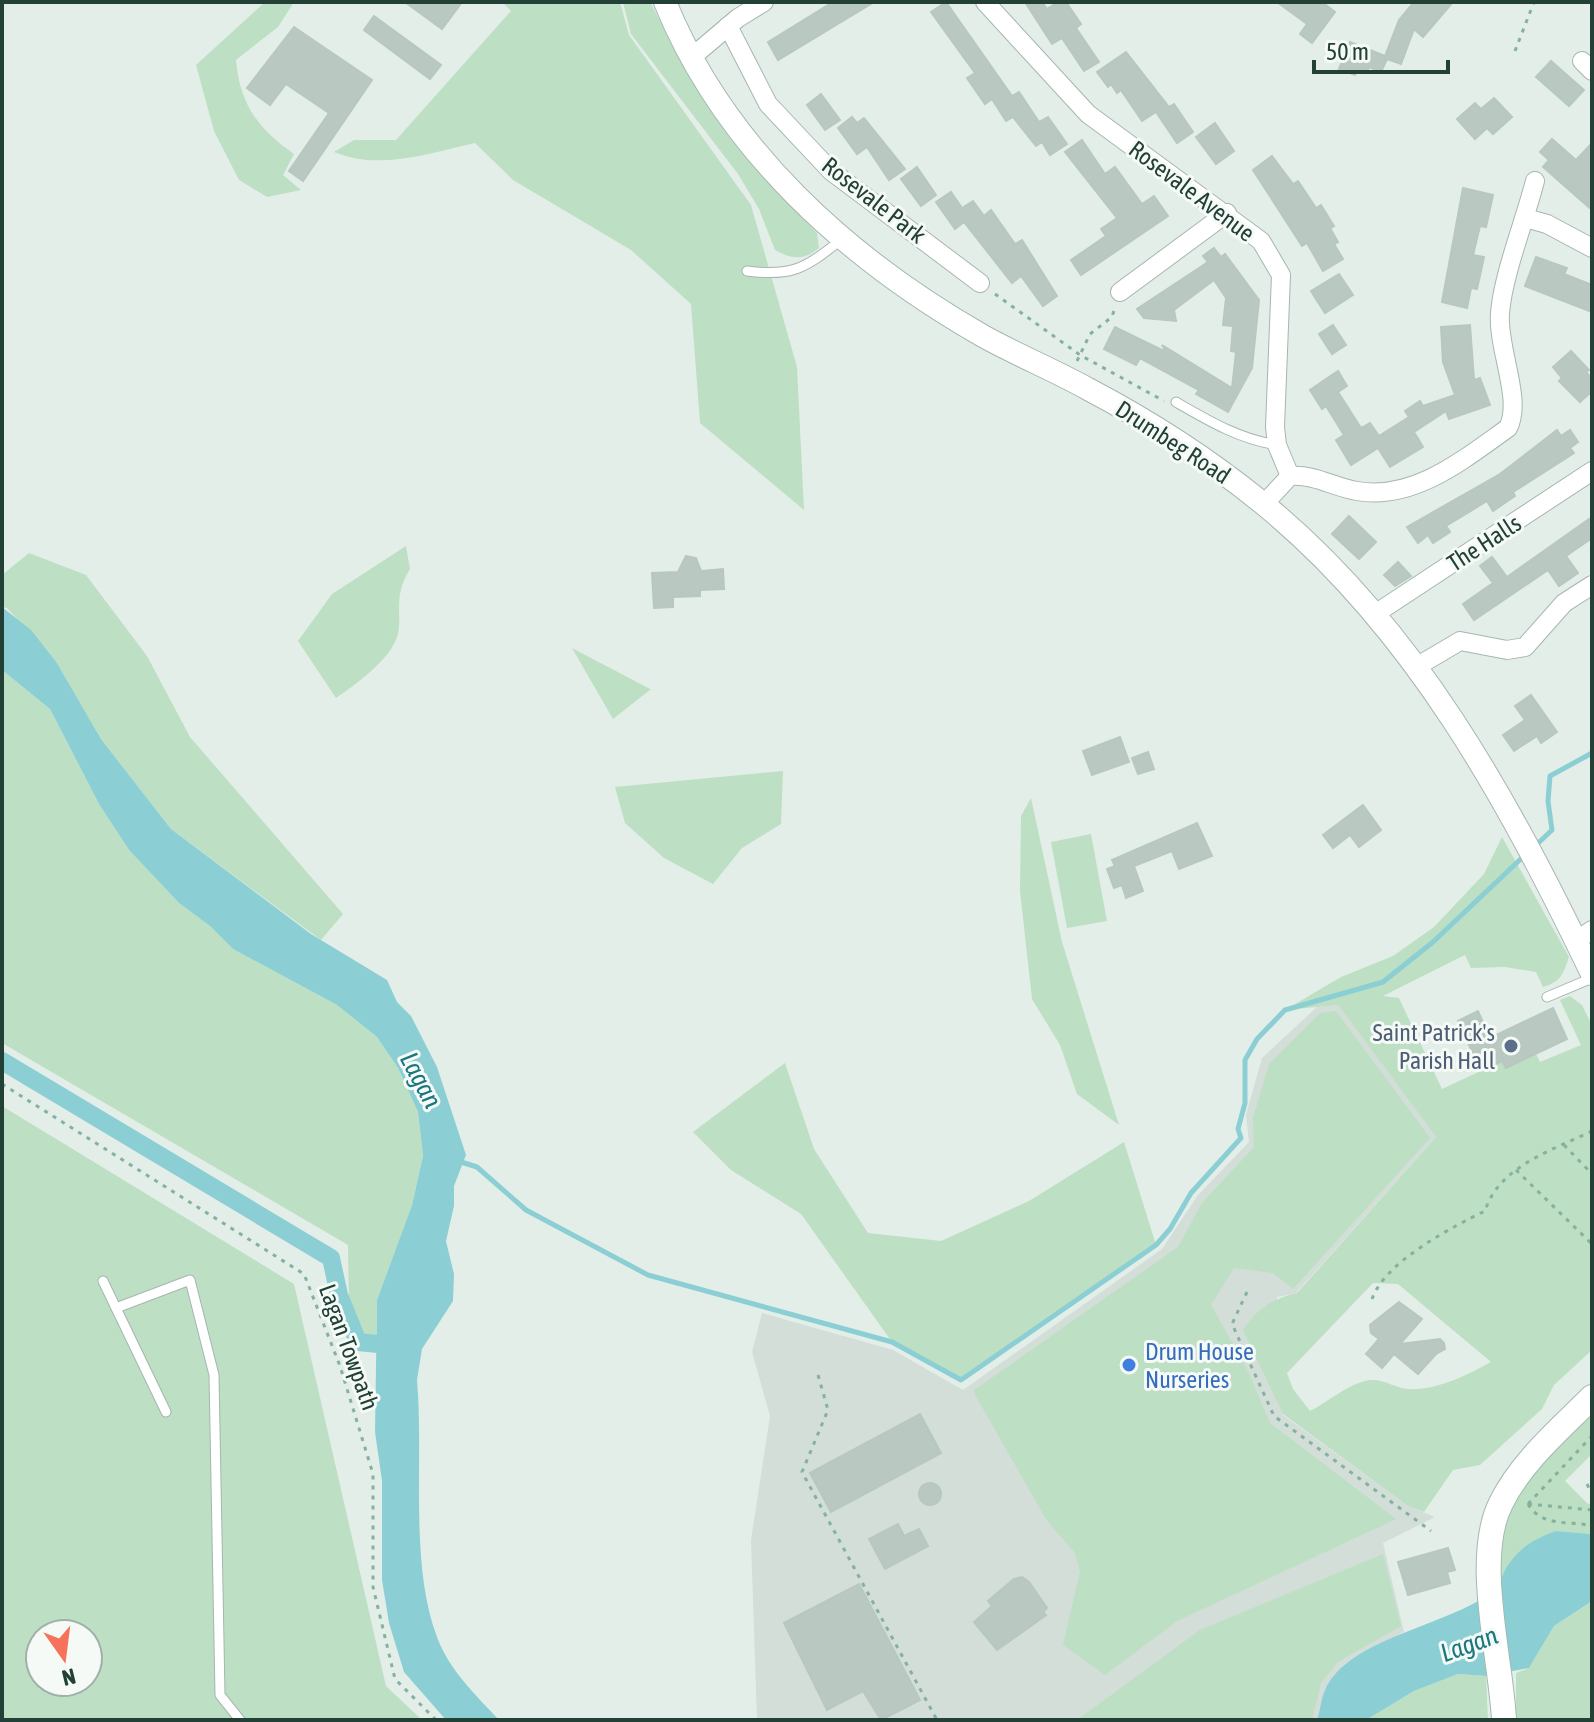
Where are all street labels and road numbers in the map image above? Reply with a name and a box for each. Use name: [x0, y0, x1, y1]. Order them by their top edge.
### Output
street label: Rosevale Avenue: [1124, 135, 1260, 247]
street label: Rosevale Park: [817, 151, 931, 249]
street label: Drumbeg Road: [1111, 395, 1235, 489]
street label: The Halls: [1442, 509, 1526, 577]
street label: Lagan Towpath: [314, 1280, 384, 1414]

